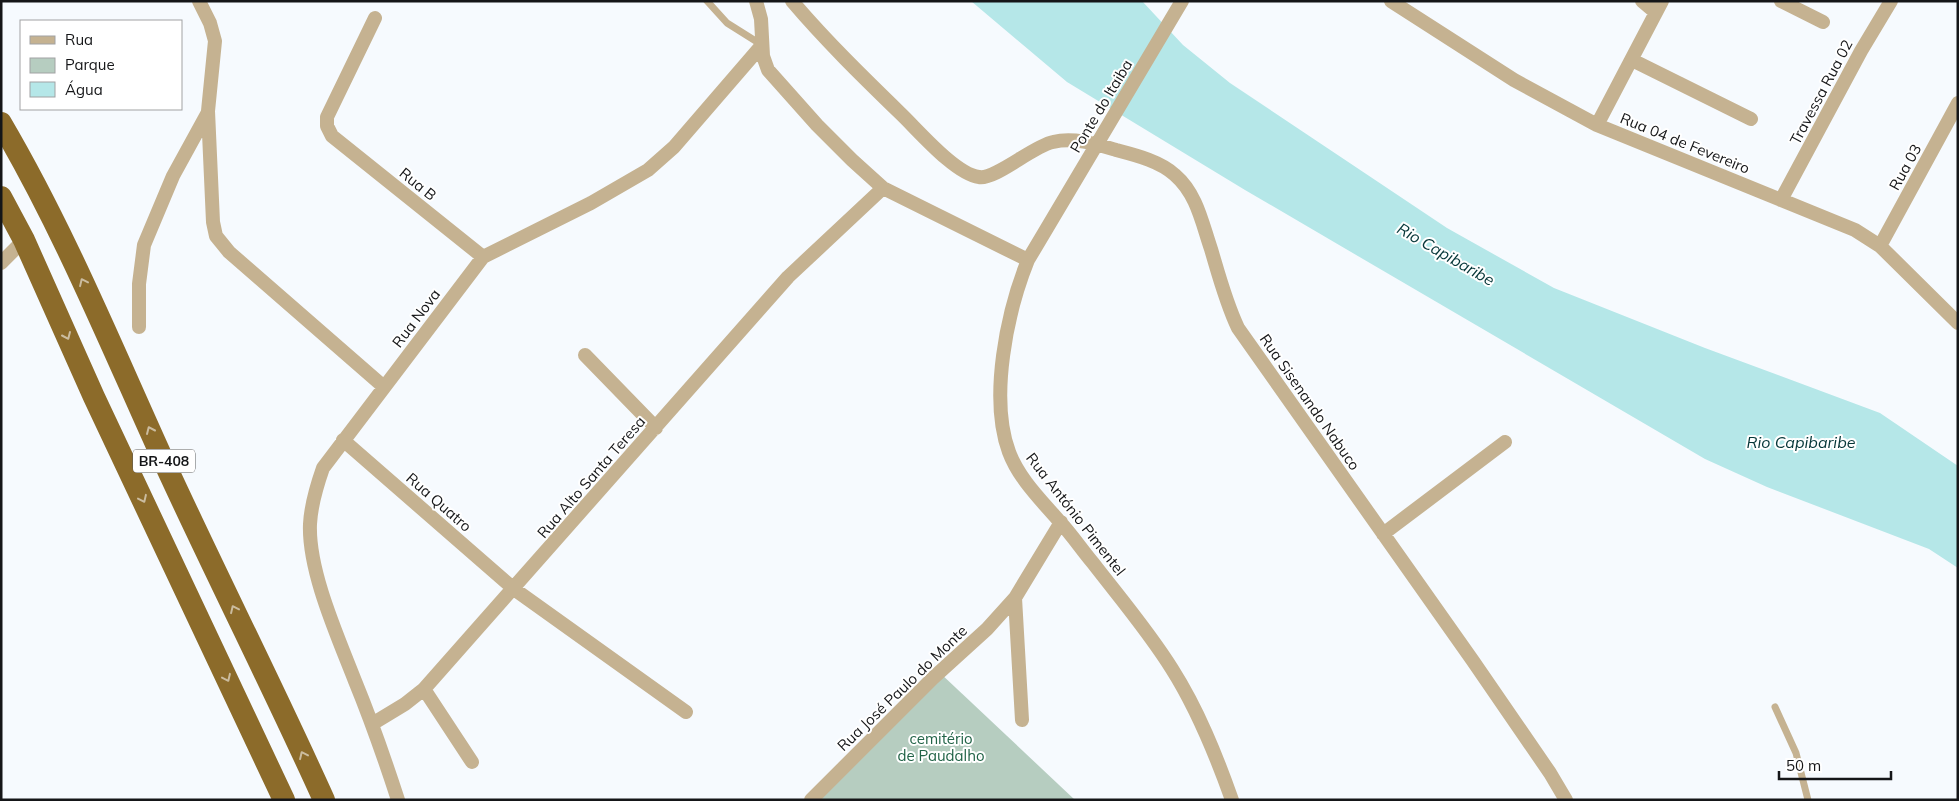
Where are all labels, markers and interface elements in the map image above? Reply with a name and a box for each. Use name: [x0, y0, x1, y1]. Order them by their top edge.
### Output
legend: [20, 20, 182, 110]
text: Rua: [65, 30, 93, 49]
street label: Travessa Rua 02: [1785, 36, 1857, 148]
text: Parque: [65, 55, 115, 74]
street label: Ponte do Itaiba: [1066, 56, 1136, 156]
text: Água: [65, 80, 103, 99]
street label: Rua 04 de Fevereiro: [1617, 108, 1753, 178]
street label: Rua 03: [1885, 141, 1925, 193]
street label: Rua B: [396, 163, 440, 205]
water label: Rio Capibaribe: [1394, 218, 1498, 290]
one-way arrow: [78, 278, 89, 287]
street label: Rua Nova: [388, 285, 444, 351]
street label: Rua Sisenando Nabuco: [1256, 330, 1364, 474]
one-way arrow: [60, 331, 71, 340]
street label: Rua Alto Santa Teresa: [533, 412, 649, 542]
one-way arrow: [145, 426, 156, 435]
water label: Rio Capibaribe: [1746, 432, 1856, 452]
street label: Rua António Pimentel: [1022, 449, 1130, 579]
road number: BR-408: [133, 450, 195, 472]
street label: Rua Quatro: [402, 468, 476, 536]
one-way arrow: [136, 494, 147, 503]
one-way arrow: [229, 605, 240, 614]
street label: Rua José Paulo do Monte: [833, 621, 971, 755]
one-way arrow: [221, 673, 231, 682]
park label: cemitério de Paudalho: [897, 729, 985, 765]
scale bar: [1779, 748, 1892, 780]
one-way arrow: [299, 752, 309, 761]
text: 50 m: [1786, 756, 1821, 775]

